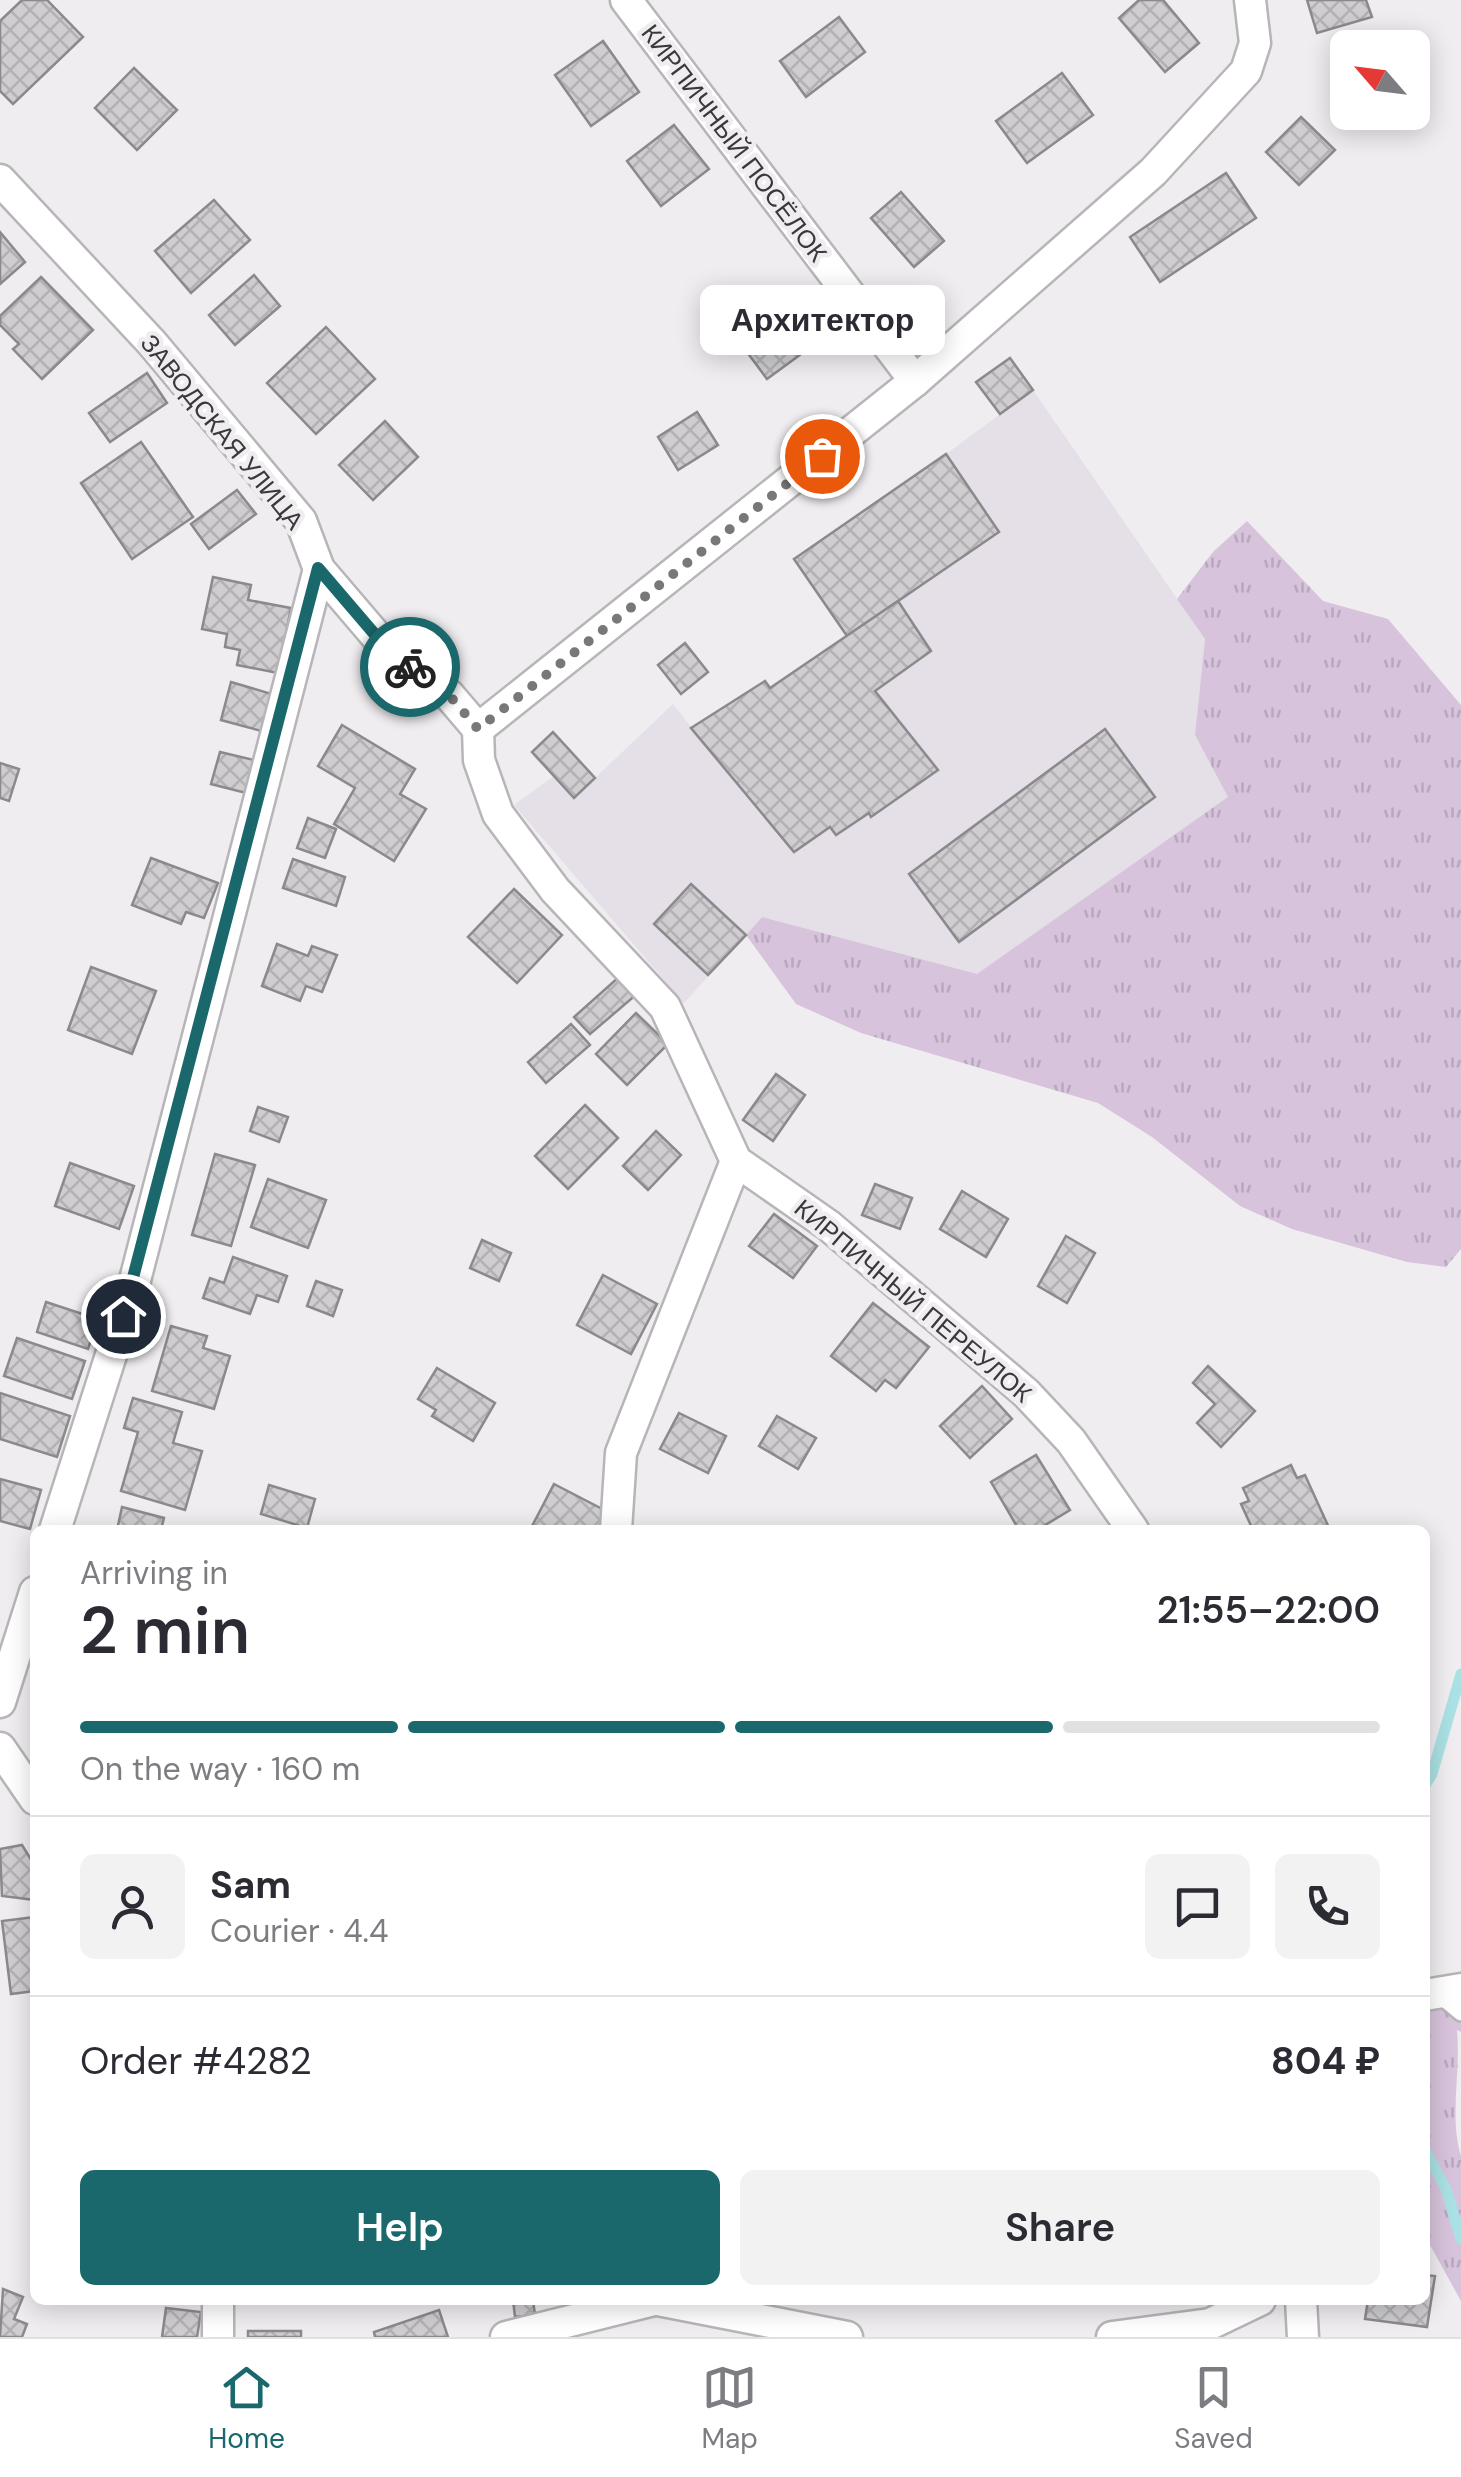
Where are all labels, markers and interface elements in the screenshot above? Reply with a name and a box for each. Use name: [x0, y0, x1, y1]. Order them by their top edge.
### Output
street label: КИРПИЧНЫЙ ПОСЁЛОК: [634, 18, 834, 269]
north arrow: [1330, 30, 1430, 130]
map controls: [1330, 30, 1430, 130]
callout: Архитектор: [700, 286, 944, 356]
text: Архитектор: [731, 299, 914, 341]
street label: ЗАВОДСКАЯ УЛИЦА: [133, 328, 311, 537]
pin: [780, 414, 865, 499]
icon: bag: [795, 429, 850, 484]
courier: [360, 617, 460, 717]
icon: bike: [383, 640, 438, 695]
street label: КИРПИЧНЫЙ ПЕРЕУЛОК: [787, 1192, 1039, 1410]
pin: [81, 1274, 166, 1359]
icon: home: [96, 1289, 151, 1344]
text: Arriving in: [80, 1552, 228, 1594]
text: 21:55–22:00: [1157, 1585, 1380, 1635]
text: 2 min: [80, 1589, 250, 1673]
text: On the way · 160 m: [80, 1748, 360, 1790]
button: person: [80, 1854, 185, 1959]
button: chat: [1145, 1854, 1250, 1959]
button: phone: [1275, 1854, 1380, 1959]
text: Sam: [210, 1860, 291, 1910]
text: Courier · 4.4: [210, 1910, 388, 1952]
text: Order #4282: [80, 2036, 312, 2086]
text: 804 ₽: [1271, 2036, 1380, 2086]
button: Help: [80, 2170, 720, 2285]
button: Share: [740, 2170, 1380, 2285]
tab: Home: [208, 2360, 285, 2457]
tab: Map: [701, 2360, 758, 2457]
tab: Saved: [1174, 2360, 1253, 2457]

